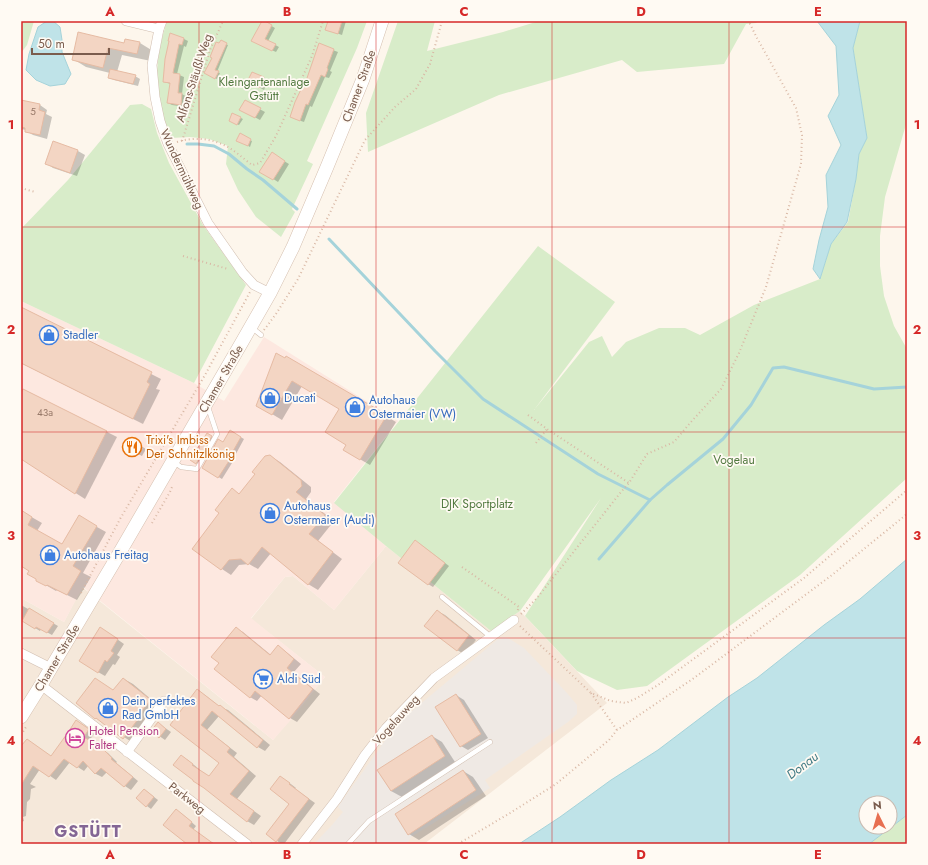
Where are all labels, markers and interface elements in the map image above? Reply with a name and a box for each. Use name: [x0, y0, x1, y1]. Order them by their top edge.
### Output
text: A: [104, 2, 115, 21]
text: B: [283, 2, 292, 21]
text: C: [459, 2, 469, 21]
text: D: [636, 2, 646, 21]
text: E: [814, 2, 822, 21]
scale bar: [32, 30, 109, 56]
street label: Alfons-Stäußl-Weg: [171, 32, 217, 124]
text: 50 m: [38, 35, 65, 53]
street label: Chamer Straße: [338, 47, 380, 125]
park label: Kleingartenanlage Gstütt: [219, 73, 309, 105]
house number: 5: [30, 104, 36, 119]
text: 1: [8, 115, 14, 134]
text: 1: [914, 115, 920, 134]
street label: Wundermühlweg: [156, 126, 208, 212]
text: 2: [7, 320, 15, 339]
text: 2: [913, 320, 921, 339]
shop icon: Stadler: [38, 324, 60, 346]
place label: Stadler: [63, 326, 99, 344]
street label: Chamer Straße: [194, 342, 248, 416]
shop icon: Ducati: [259, 387, 281, 409]
place label: Ducati: [284, 389, 316, 407]
place label: Autohaus Ostermaier (VW): [369, 391, 456, 423]
shop icon: Autohaus Ostermaier (VW): [344, 396, 366, 418]
house number: 43a: [37, 405, 53, 420]
place label: Trixi's Imbiss Der Schnitzlkönig: [146, 431, 235, 463]
restaurant icon: Trixi's Imbiss Der Schnitzlkönig: [121, 436, 143, 458]
park label: Vogelau: [713, 451, 755, 469]
park label: DJK Sportplatz: [441, 495, 514, 513]
place label: Autohaus Ostermaier (Audi): [284, 497, 375, 529]
shop icon: Autohaus Ostermaier (Audi): [259, 502, 281, 524]
text: 3: [7, 526, 15, 545]
text: 3: [913, 526, 921, 545]
shop icon: Autohaus Freitag: [39, 544, 61, 566]
place label: Autohaus Freitag: [64, 546, 149, 564]
street label: Chamer Straße: [30, 621, 84, 695]
supermarket icon: Aldi Süd: [252, 668, 274, 690]
place label: Aldi Süd: [277, 670, 321, 688]
street label: Vogelauweg: [368, 691, 424, 749]
place label: Dein perfektes Rad GmbH: [122, 692, 195, 724]
shop icon: Dein perfektes Rad GmbH: [97, 697, 119, 719]
place label: Hotel Pension Falter: [89, 722, 159, 754]
hotel icon: Hotel Pension Falter: [64, 727, 86, 749]
text: 4: [6, 731, 16, 750]
text: 4: [912, 731, 922, 750]
water label: Donau: [782, 747, 823, 784]
street label: Parkweg: [165, 778, 209, 818]
north arrow: [858, 795, 898, 835]
text: N: [872, 797, 882, 813]
district label: GSTÜTT: [54, 820, 122, 843]
text: A: [104, 845, 115, 864]
text: B: [283, 845, 292, 864]
text: C: [459, 845, 469, 864]
text: D: [636, 845, 646, 864]
text: E: [814, 845, 822, 864]

